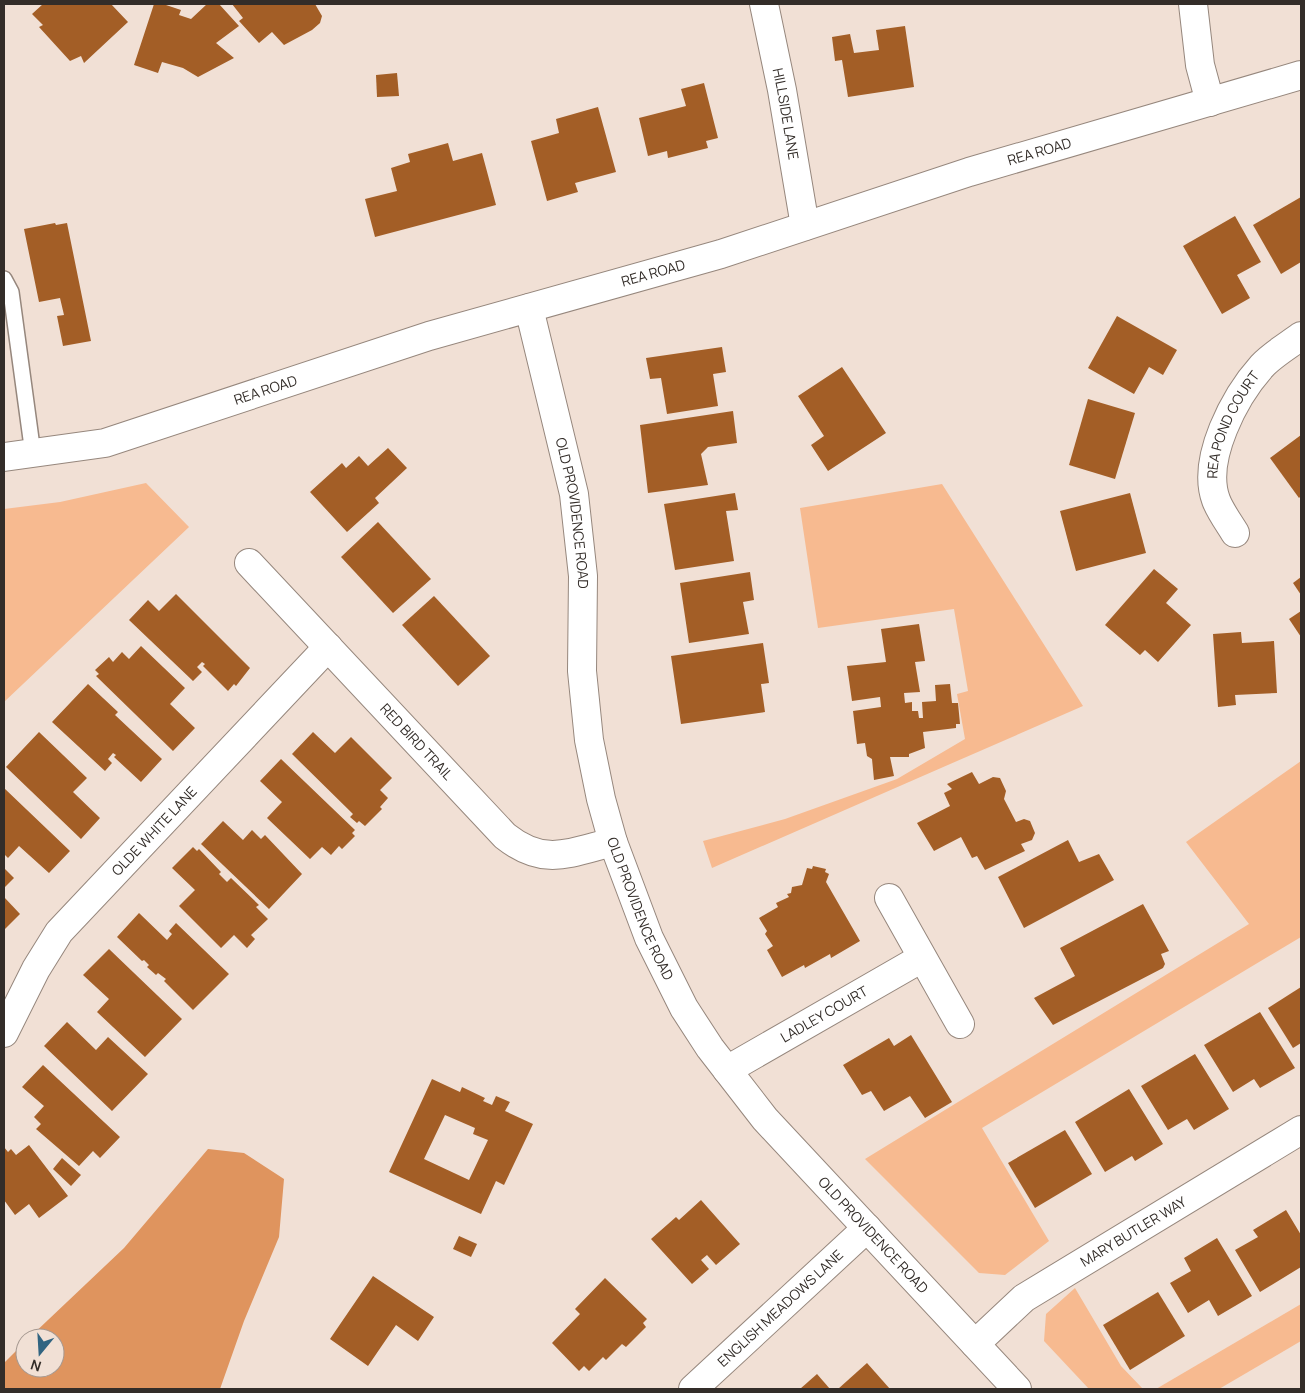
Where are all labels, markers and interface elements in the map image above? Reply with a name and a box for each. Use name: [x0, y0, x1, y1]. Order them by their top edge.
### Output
street label: HILLSIDE LANE: [769, 66, 804, 161]
street label: REA ROAD: [1005, 133, 1073, 169]
street label: REA ROAD: [619, 255, 687, 291]
street label: REA POND COURT: [1202, 366, 1264, 479]
street label: REA ROAD: [231, 370, 299, 409]
street label: OLD PROVIDENCE ROAD: [552, 435, 593, 589]
street label: RED BIRD TRAIL: [376, 699, 458, 784]
street label: OLDE WHITE LANE: [107, 782, 201, 879]
street label: OLD PROVIDENCE ROAD: [603, 834, 678, 983]
street label: LADLEY COURT: [777, 981, 872, 1046]
street label: OLD PROVIDENCE ROAD: [814, 1172, 933, 1297]
street label: MARY BUTLER WAY: [1076, 1192, 1190, 1271]
street label: ENGLISH MEADOWS LANE: [713, 1245, 847, 1371]
north arrow: [15, 1328, 65, 1378]
text: N: [28, 1355, 44, 1376]

